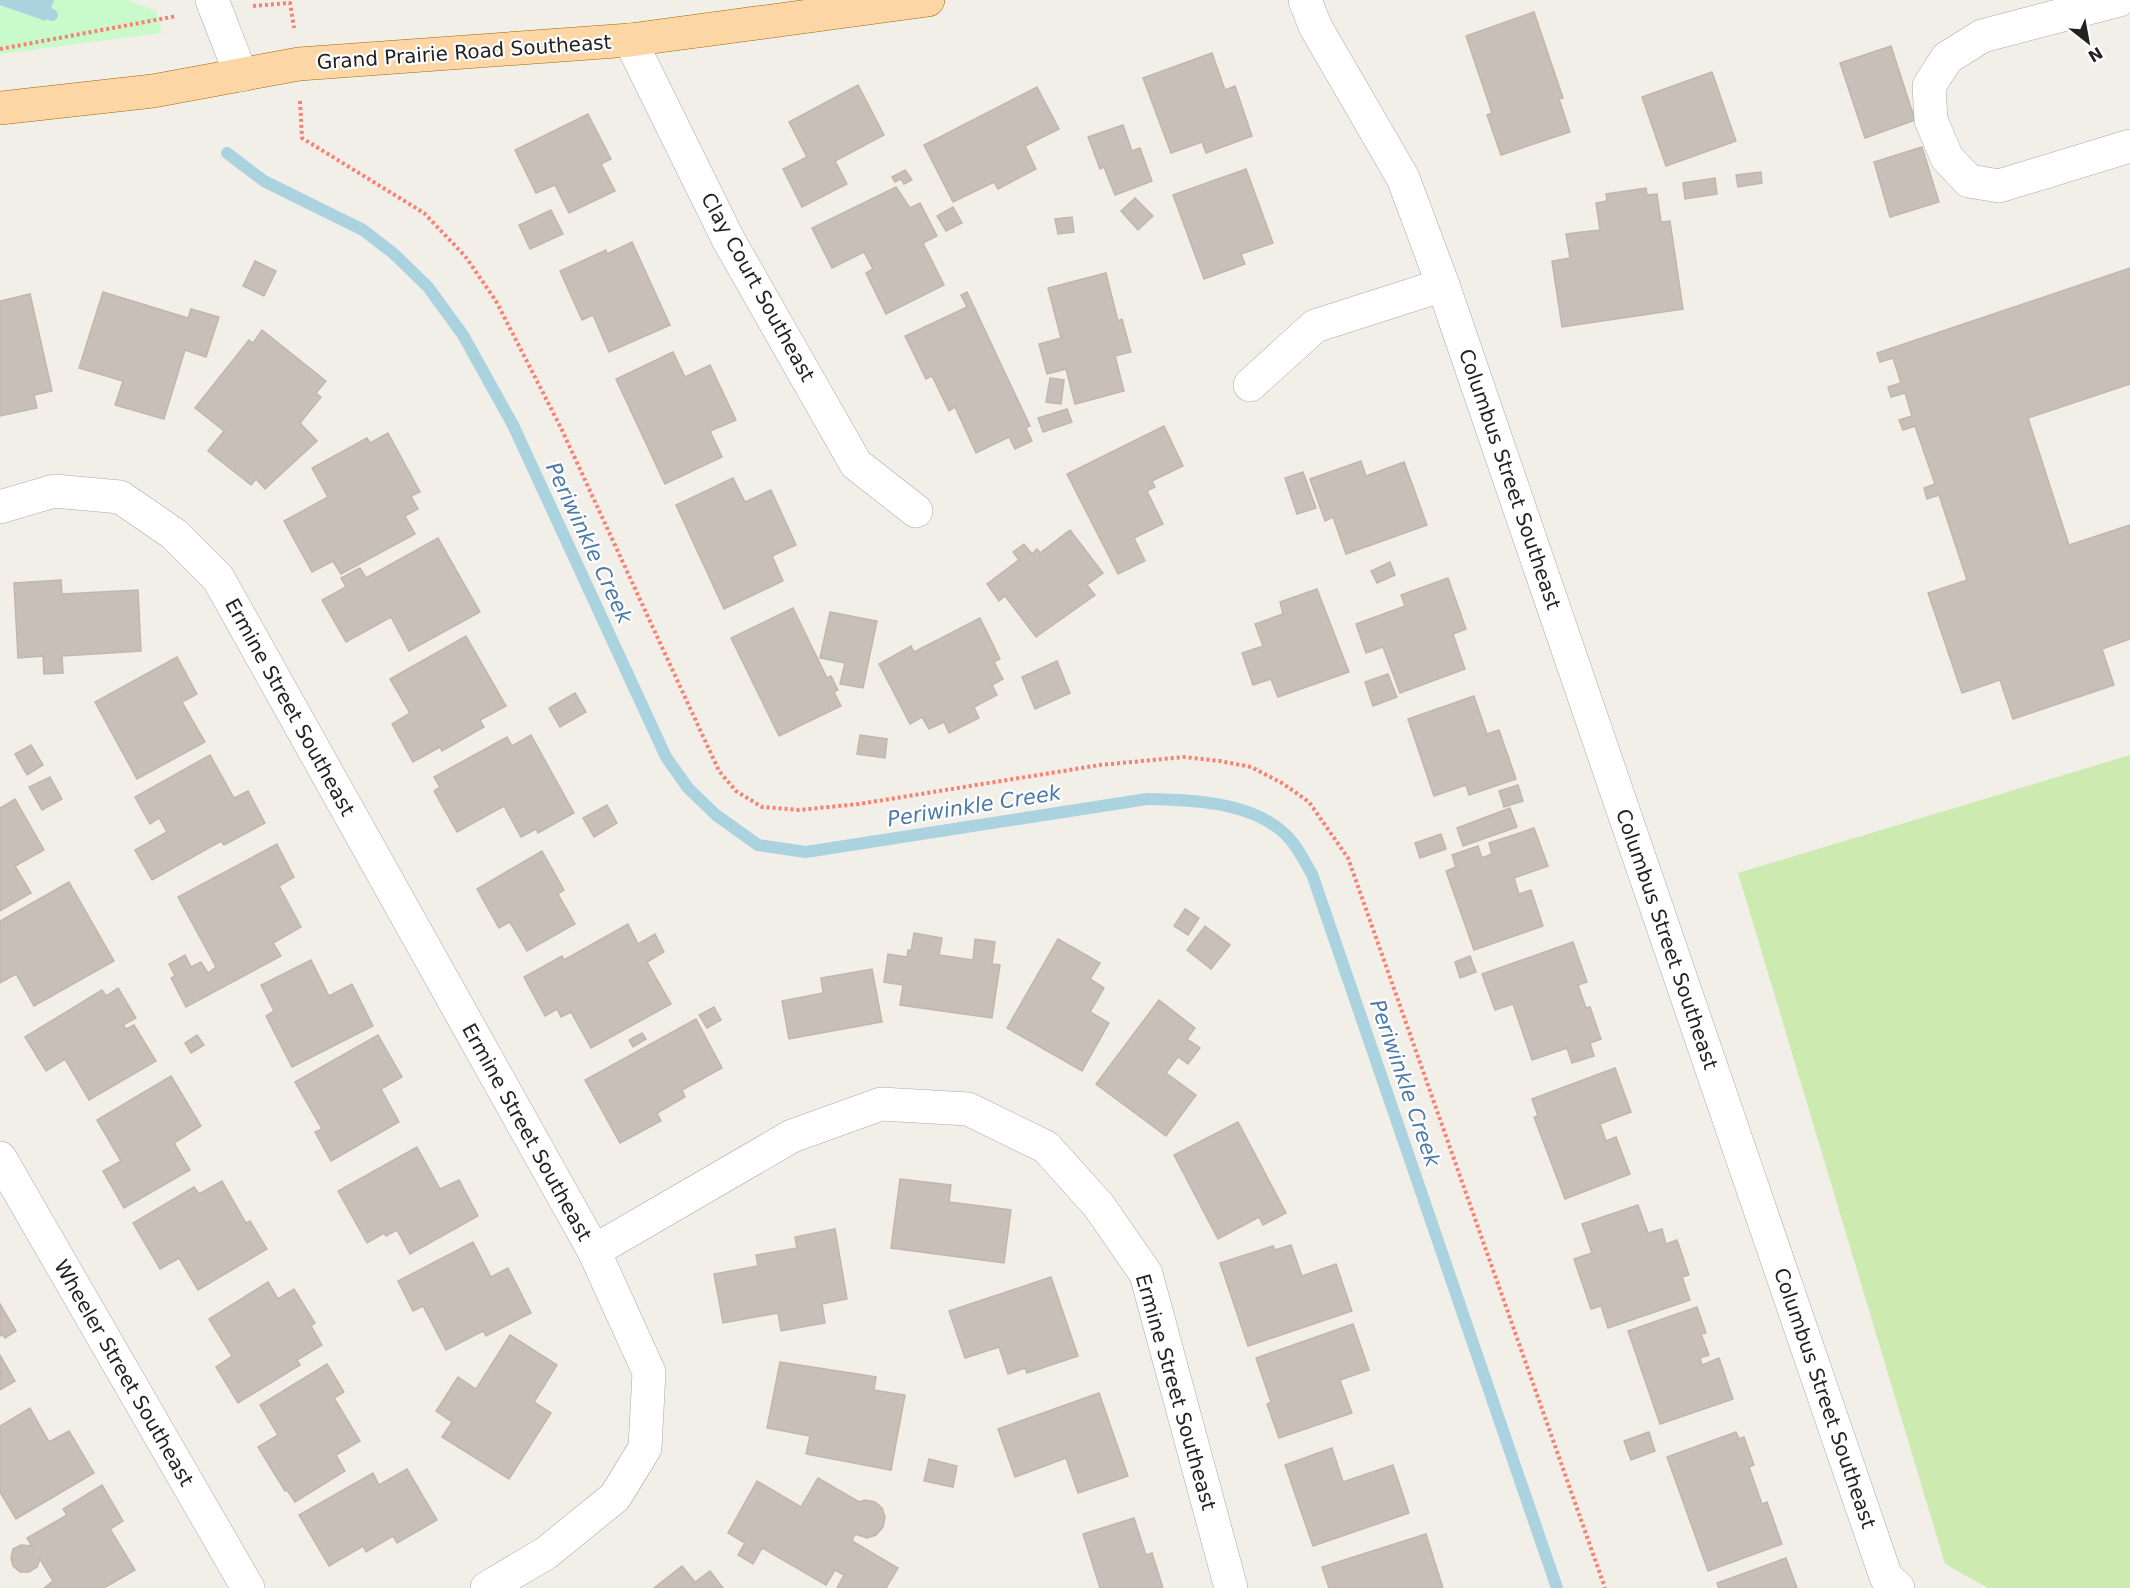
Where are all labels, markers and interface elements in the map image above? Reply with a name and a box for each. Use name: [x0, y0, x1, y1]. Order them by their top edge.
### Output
north arrow: [2058, 12, 2118, 72]
street label: Grand Prairie Road Southeast: [316, 30, 612, 74]
text: N: [2085, 43, 2106, 66]
street label: Clay Court Southeast: [696, 188, 820, 386]
street label: Columbus Street Southeast: [1454, 345, 1566, 613]
water label: Periwinkle Creek: [541, 459, 637, 628]
street label: Ermine Street Southeast: [220, 594, 360, 820]
water label: Periwinkle Creek: [886, 780, 1063, 832]
street label: Columbus Street Southeast: [1611, 805, 1723, 1073]
water label: Periwinkle Creek: [1365, 996, 1445, 1171]
street label: Ermine Street Southeast: [457, 1019, 597, 1245]
street label: Wheeler Street Southeast: [49, 1255, 199, 1491]
street label: Columbus Street Southeast: [1769, 1264, 1881, 1532]
street label: Ermine Street Southeast: [1131, 1271, 1221, 1513]

